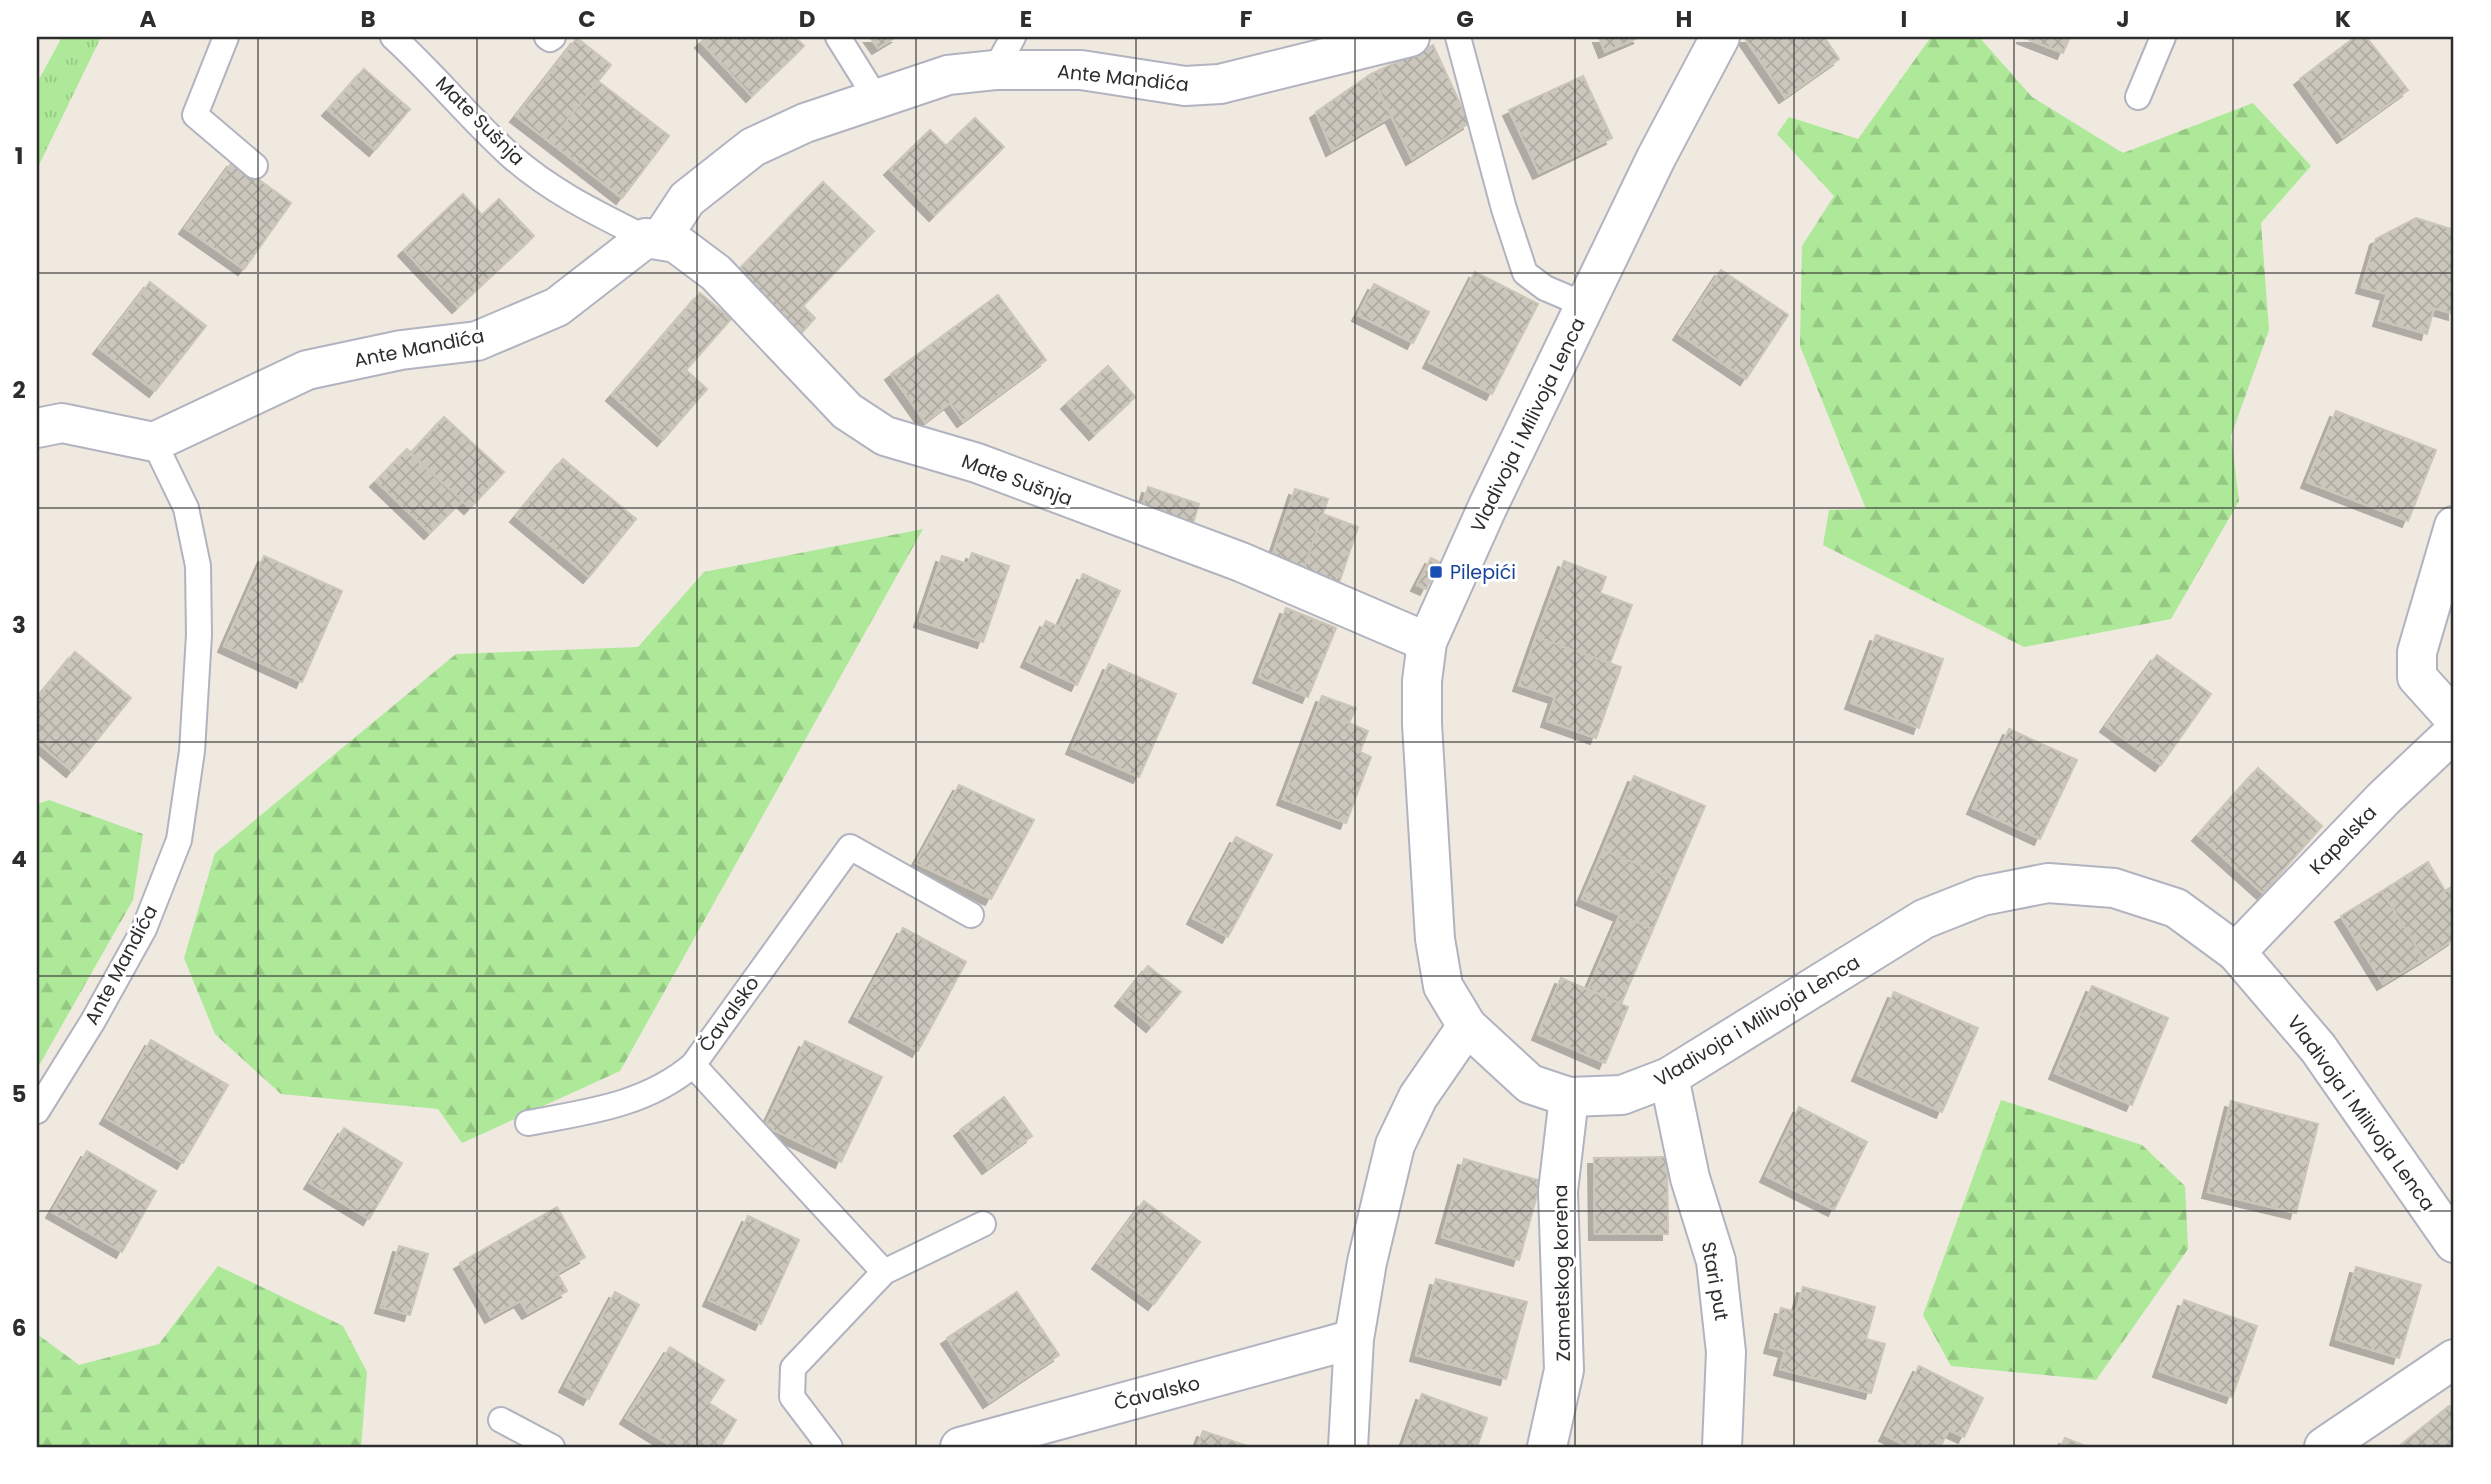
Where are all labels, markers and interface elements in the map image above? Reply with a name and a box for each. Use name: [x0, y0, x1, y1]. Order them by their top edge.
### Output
text: A: [140, 3, 157, 35]
text: B: [360, 3, 376, 35]
text: C: [578, 3, 596, 35]
text: D: [799, 3, 815, 35]
text: E: [1020, 3, 1032, 35]
text: F: [1240, 3, 1252, 35]
text: G: [1456, 3, 1474, 35]
text: H: [1676, 3, 1692, 35]
text: I: [1901, 3, 1907, 35]
text: J: [2116, 3, 2130, 35]
text: K: [2335, 3, 2351, 35]
street label: Ante Mandića: [1056, 58, 1190, 98]
street label: Mate Sušnja: [429, 70, 531, 172]
text: 1: [15, 140, 23, 172]
street label: Vladivoja i Milivoja Lenca: [1464, 313, 1592, 537]
street label: Ante Mandića: [352, 322, 486, 374]
text: 2: [12, 374, 26, 406]
street label: Mate Sušnja: [958, 447, 1076, 513]
place label: Pilepići: [1450, 559, 1516, 586]
marker: Pilepići: [1428, 564, 1444, 580]
text: 3: [12, 609, 26, 641]
street label: Kapelska: [2303, 800, 2383, 880]
text: 4: [11, 843, 27, 875]
street label: Ante Mandića: [78, 900, 164, 1030]
street label: Vladivoja i Milivoja Lenca: [1649, 949, 1865, 1093]
street label: Čavalsko: [692, 971, 766, 1057]
street label: Vladivoja i Milivoja Lenca: [2281, 1010, 2441, 1216]
text: 5: [12, 1078, 26, 1110]
street label: Zametskog korena: [1547, 1184, 1577, 1362]
street label: Stari put: [1695, 1239, 1735, 1323]
text: 6: [12, 1312, 26, 1344]
street label: Čavalsko: [1111, 1369, 1203, 1417]

